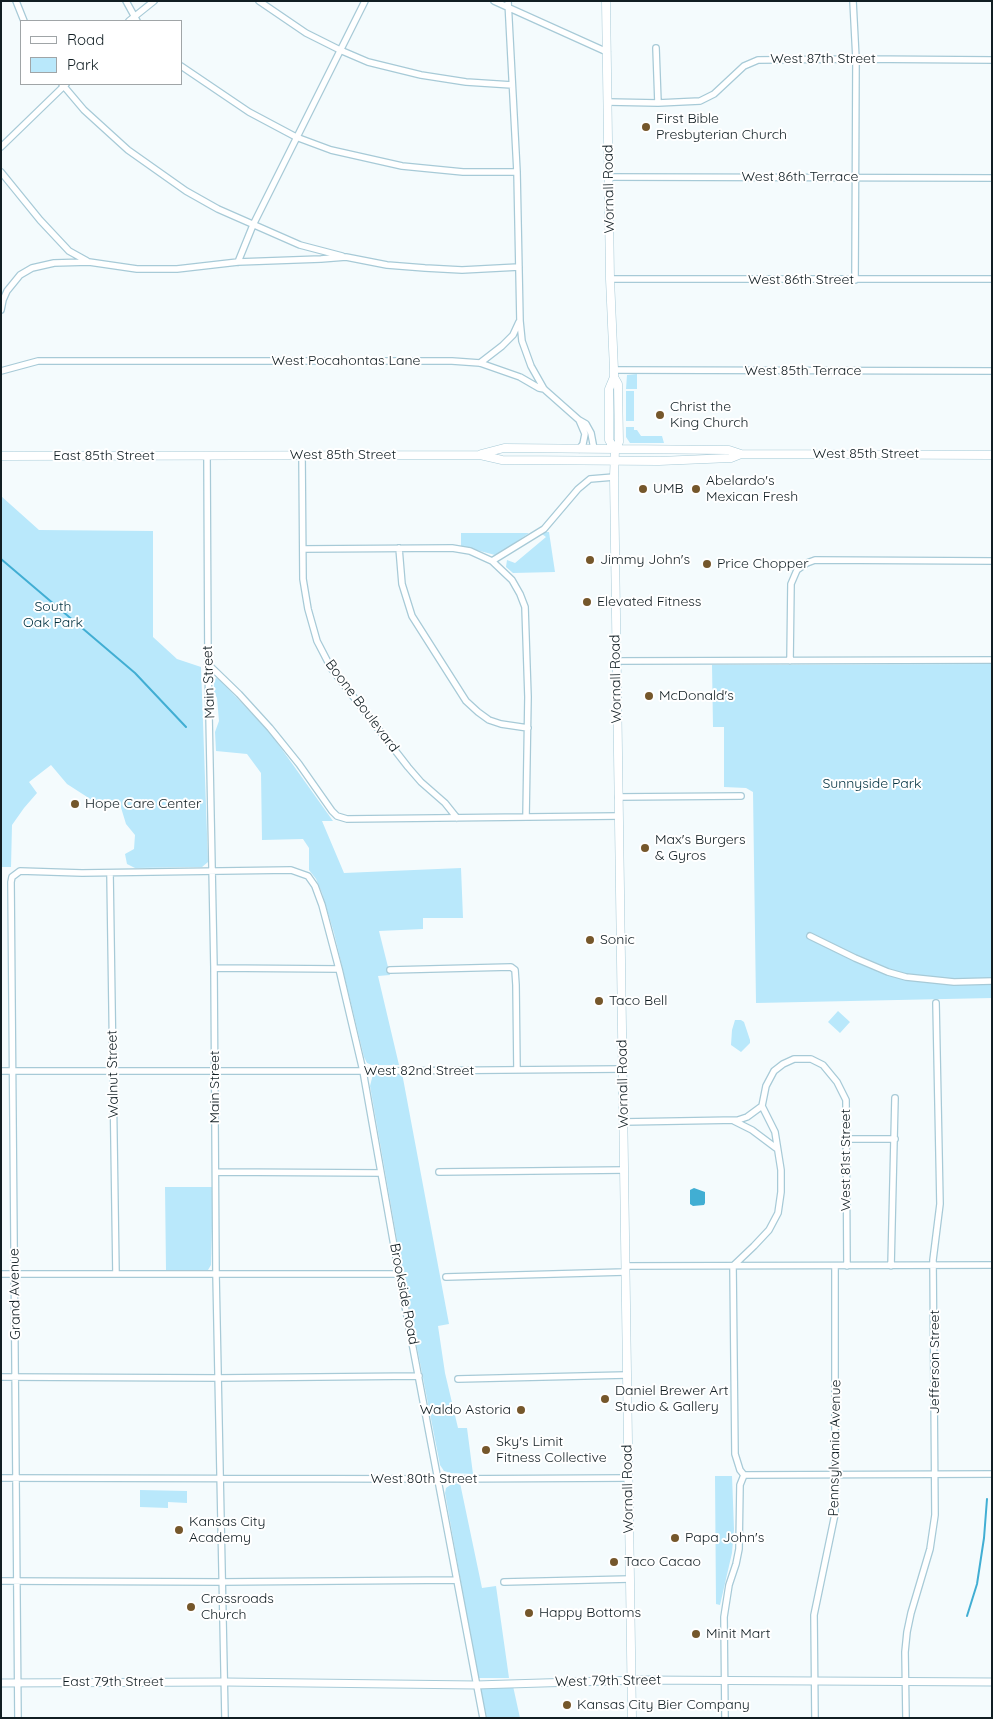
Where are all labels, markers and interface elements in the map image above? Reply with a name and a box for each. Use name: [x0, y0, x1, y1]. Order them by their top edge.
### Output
legend: [20, 20, 182, 85]
text: Road: [67, 30, 104, 49]
street label: West 87th Street: [770, 51, 876, 67]
text: Park: [67, 55, 99, 74]
place label: First Bible Presbyterian Church: [656, 111, 787, 144]
marker: First Bible Presbyterian Church: [640, 121, 652, 133]
street label: Wornall Road: [600, 144, 618, 234]
street label: West 86th Terrace: [742, 169, 858, 185]
street label: West 86th Street: [748, 272, 854, 288]
street label: West Pocahontas Lane: [272, 353, 420, 369]
street label: West 85th Terrace: [744, 363, 862, 379]
place label: Christ the King Church: [670, 399, 748, 432]
marker: Christ the King Church: [654, 409, 666, 421]
street label: West 85th Street: [813, 446, 919, 462]
street label: West 85th Street: [290, 447, 396, 463]
street label: East 85th Street: [53, 448, 155, 464]
place label: Abelardo's Mexican Fresh: [706, 473, 798, 506]
place label: UMB: [653, 481, 684, 497]
marker: UMB: [637, 483, 649, 495]
marker: Abelardo's Mexican Fresh: [690, 483, 702, 495]
place label: Jimmy John's: [600, 552, 690, 568]
marker: Jimmy John's: [584, 554, 596, 566]
place label: Price Chopper: [717, 556, 809, 572]
marker: Price Chopper: [701, 558, 713, 570]
place label: Elevated Fitness: [597, 594, 701, 610]
marker: Elevated Fitness: [581, 596, 593, 608]
park label: South Oak Park: [23, 599, 83, 632]
street label: Wornall Road: [607, 634, 625, 724]
street label: Main Street: [199, 645, 219, 719]
street label: Boone Boulevard: [322, 656, 402, 756]
place label: McDonald's: [659, 688, 734, 704]
marker: McDonald's: [643, 690, 655, 702]
park label: Sunnyside Park: [822, 776, 922, 792]
place label: Hope Care Center: [85, 796, 201, 812]
marker: Hope Care Center: [69, 798, 81, 810]
place label: Max's Burgers & Gyros: [655, 832, 746, 864]
marker: Max's Burgers & Gyros: [639, 842, 651, 854]
place label: Sonic: [600, 932, 635, 948]
marker: Sonic: [584, 934, 596, 946]
place label: Taco Bell: [609, 993, 668, 1009]
marker: Taco Bell: [593, 995, 605, 1007]
street label: Walnut Street: [104, 1030, 122, 1118]
street label: Wornall Road: [614, 1039, 632, 1129]
street label: Main Street: [207, 1050, 223, 1124]
street label: West 82nd Street: [364, 1063, 474, 1079]
street label: West 81st Street: [838, 1109, 854, 1211]
street label: Brookside Road: [386, 1242, 422, 1346]
street label: Grand Avenue: [6, 1248, 24, 1340]
street label: Jefferson Street: [927, 1310, 943, 1414]
street label: Pennsylvania Avenue: [825, 1379, 845, 1517]
place label: Daniel Brewer Art Studio & Gallery: [615, 1383, 729, 1415]
marker: Daniel Brewer Art Studio & Gallery: [599, 1393, 611, 1405]
place label: Waldo Astoria: [420, 1402, 511, 1418]
marker: Waldo Astoria: [515, 1404, 527, 1416]
place label: Sky's Limit Fitness Collective: [496, 1434, 607, 1466]
marker: Sky's Limit Fitness Collective: [480, 1444, 492, 1456]
street label: Wornall Road: [619, 1444, 637, 1534]
street label: West 80th Street: [370, 1471, 478, 1487]
place label: Kansas City Academy: [189, 1514, 265, 1546]
marker: Kansas City Academy: [173, 1524, 185, 1536]
place label: Papa John's: [685, 1530, 764, 1546]
marker: Papa John's: [669, 1532, 681, 1544]
place label: Taco Cacao: [624, 1554, 701, 1570]
marker: Taco Cacao: [608, 1556, 620, 1568]
place label: Crossroads Church: [201, 1591, 274, 1624]
marker: Crossroads Church: [185, 1601, 197, 1613]
place label: Happy Bottoms: [539, 1605, 641, 1621]
marker: Happy Bottoms: [523, 1607, 535, 1619]
place label: Minit Mart: [706, 1626, 770, 1642]
marker: Minit Mart: [690, 1628, 702, 1640]
street label: West 79th Street: [555, 1672, 661, 1690]
street label: East 79th Street: [62, 1674, 164, 1690]
place label: Kansas City Bier Company: [577, 1697, 750, 1713]
marker: Kansas City Bier Company: [561, 1699, 573, 1711]

